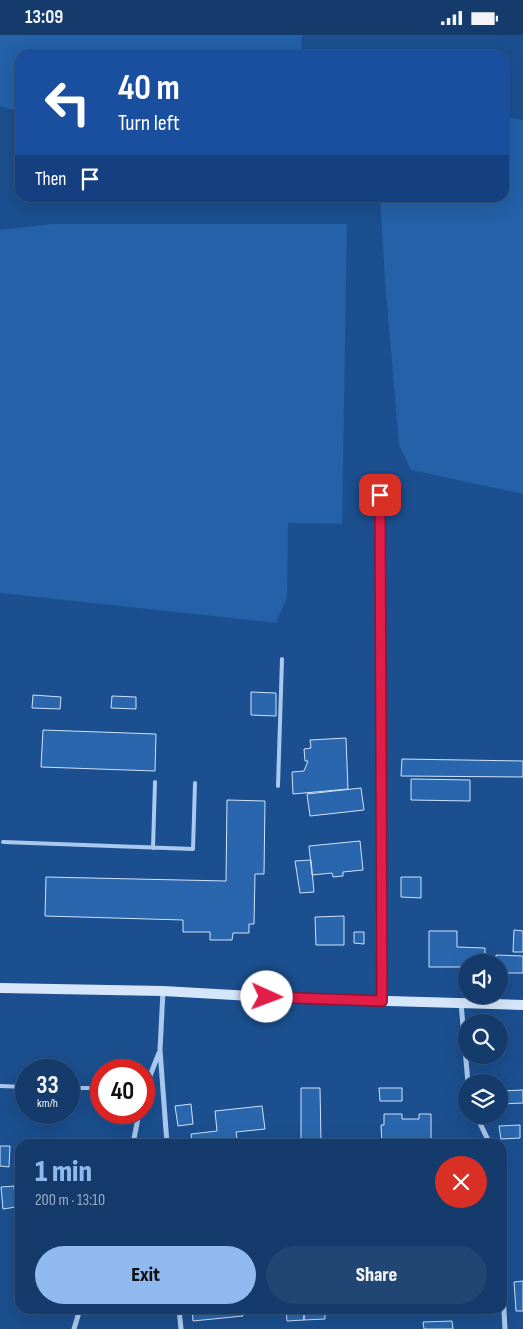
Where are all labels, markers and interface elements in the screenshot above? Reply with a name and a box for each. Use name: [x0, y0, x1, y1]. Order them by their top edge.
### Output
text: 13:09: [25, 6, 63, 29]
text: 40 m: [118, 67, 180, 110]
icon: left: [35, 70, 100, 135]
text: Turn left: [118, 110, 180, 137]
icon: arrive: [76, 165, 104, 193]
text: Then: [35, 168, 66, 191]
pin: [359, 474, 401, 516]
icon: arrive: [366, 481, 394, 509]
map controls: [458, 954, 508, 1124]
button: sound: [458, 954, 508, 1004]
position arrow: [240, 970, 292, 1022]
button: search: [458, 1014, 508, 1064]
speed limit sign: 40: [90, 1059, 155, 1124]
text: 33: [36, 1070, 59, 1101]
button: layers: [458, 1074, 508, 1124]
text: km/h: [37, 1096, 58, 1111]
text: 1 min: [35, 1154, 92, 1190]
button: close: [435, 1156, 487, 1208]
text: 200 m · 13:10: [35, 1191, 105, 1210]
button: Exit: [35, 1246, 256, 1304]
button: Share: [266, 1246, 487, 1304]

